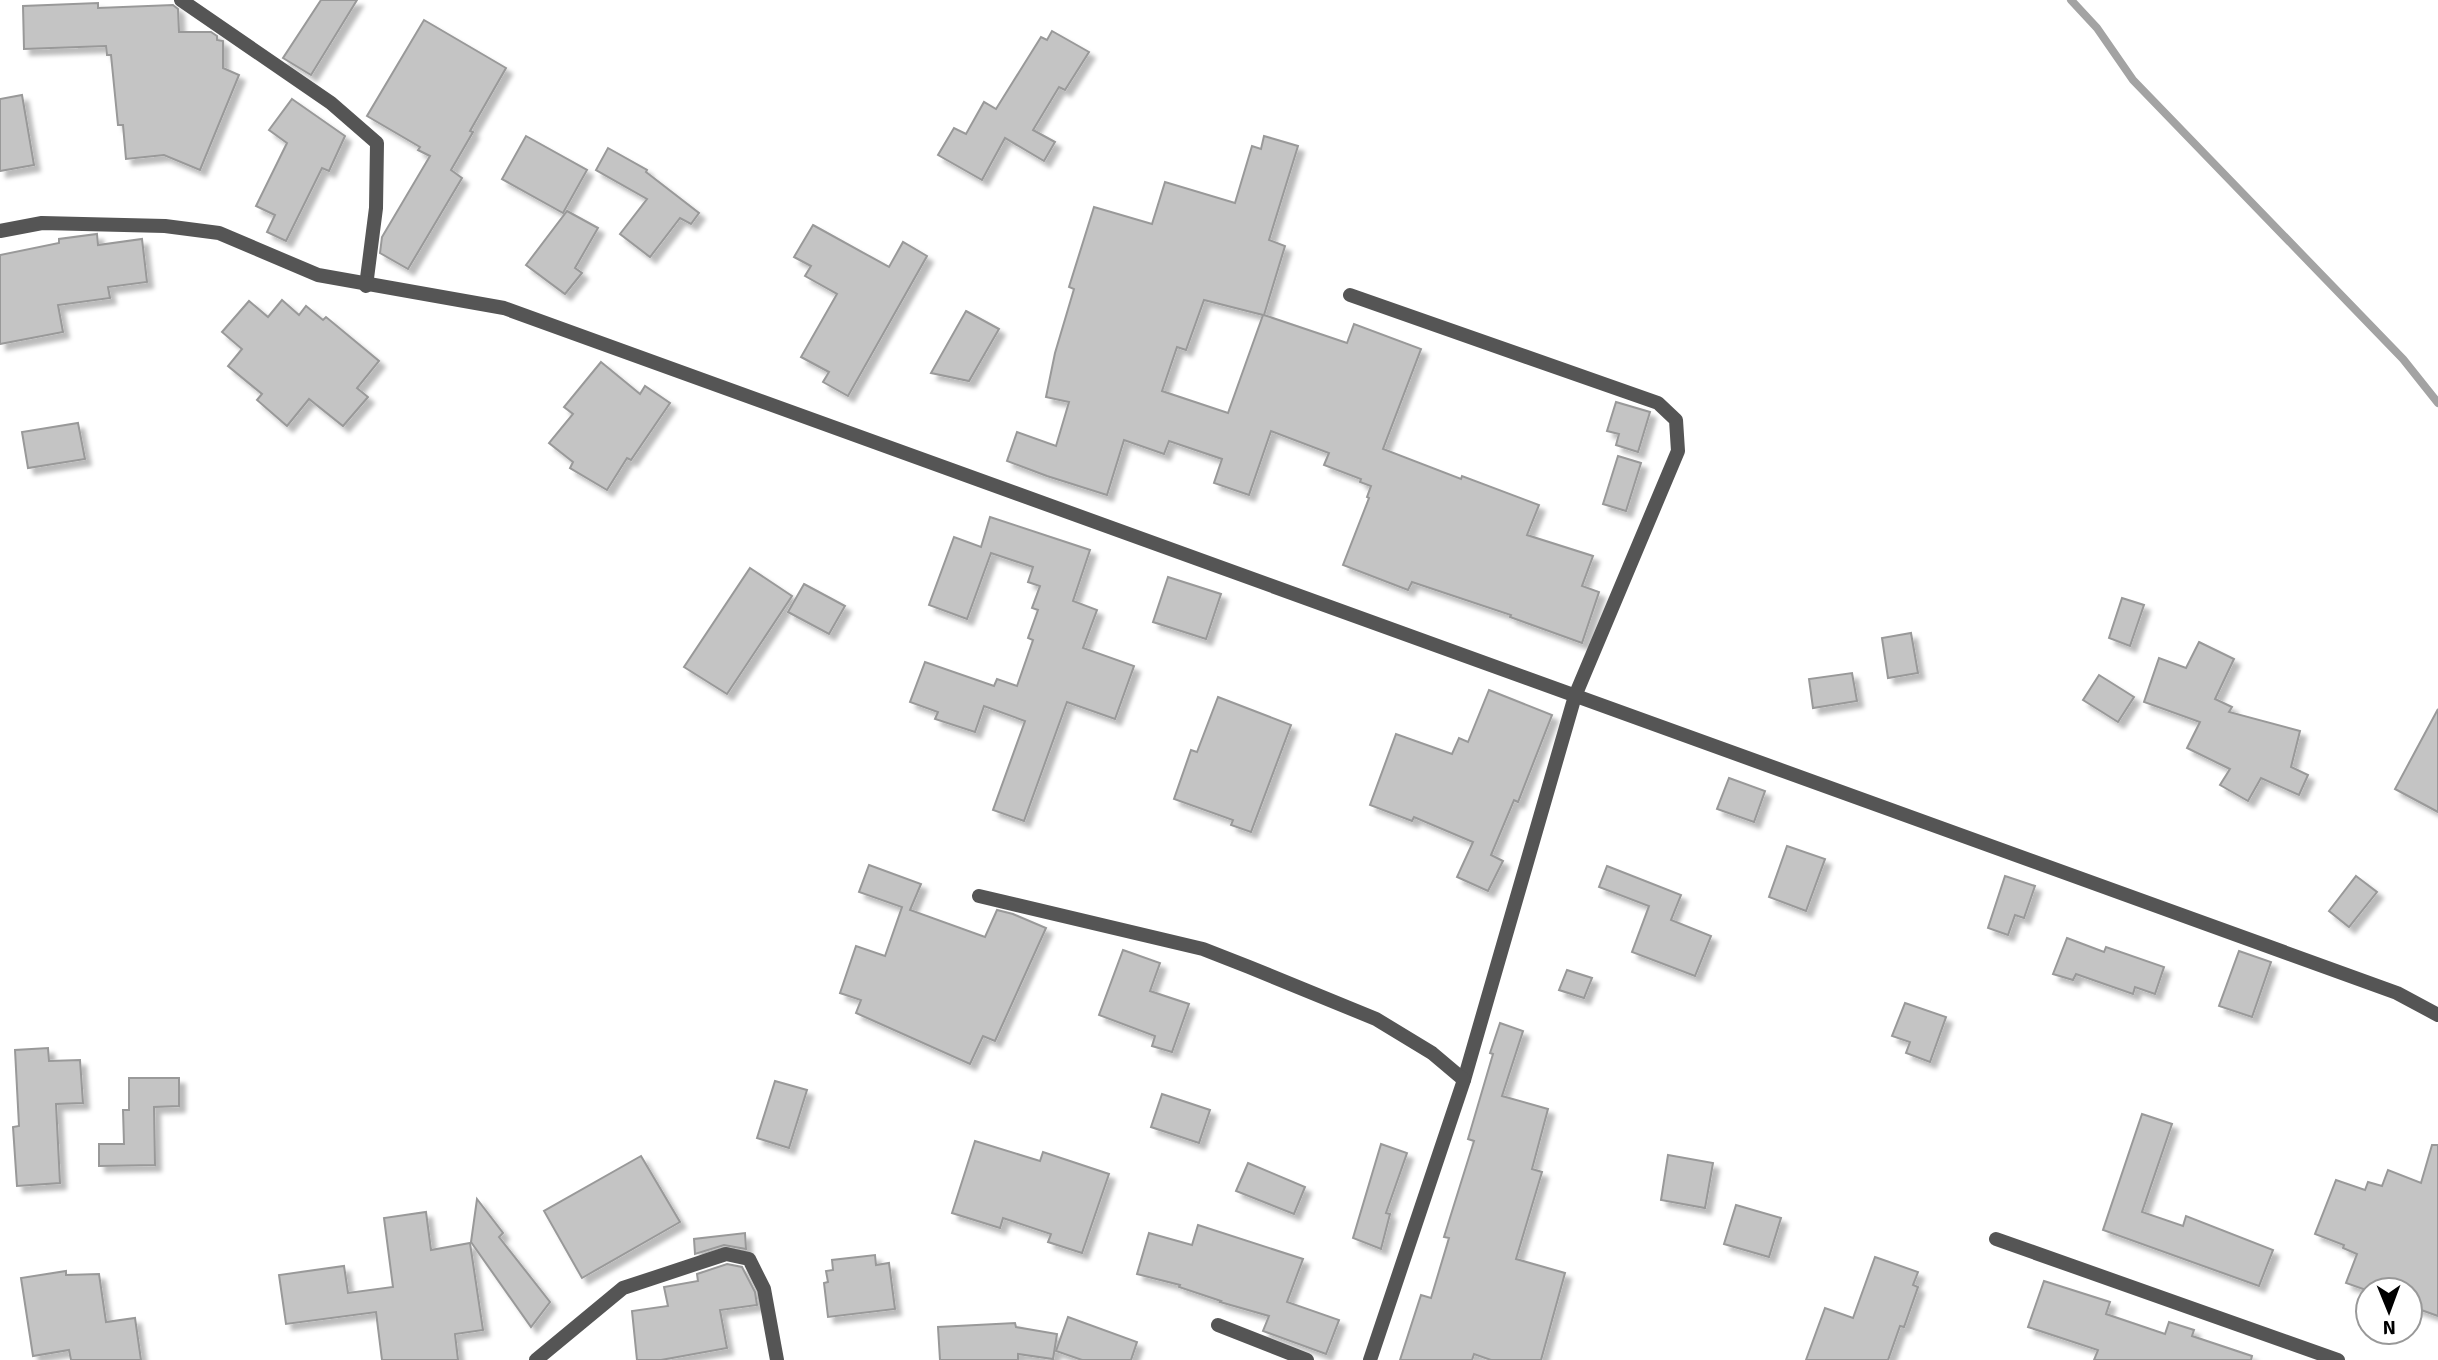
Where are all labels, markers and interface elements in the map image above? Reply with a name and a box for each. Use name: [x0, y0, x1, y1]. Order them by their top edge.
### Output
north arrow: [2354, 1276, 2424, 1346]
text: N: [2382, 1315, 2396, 1339]

